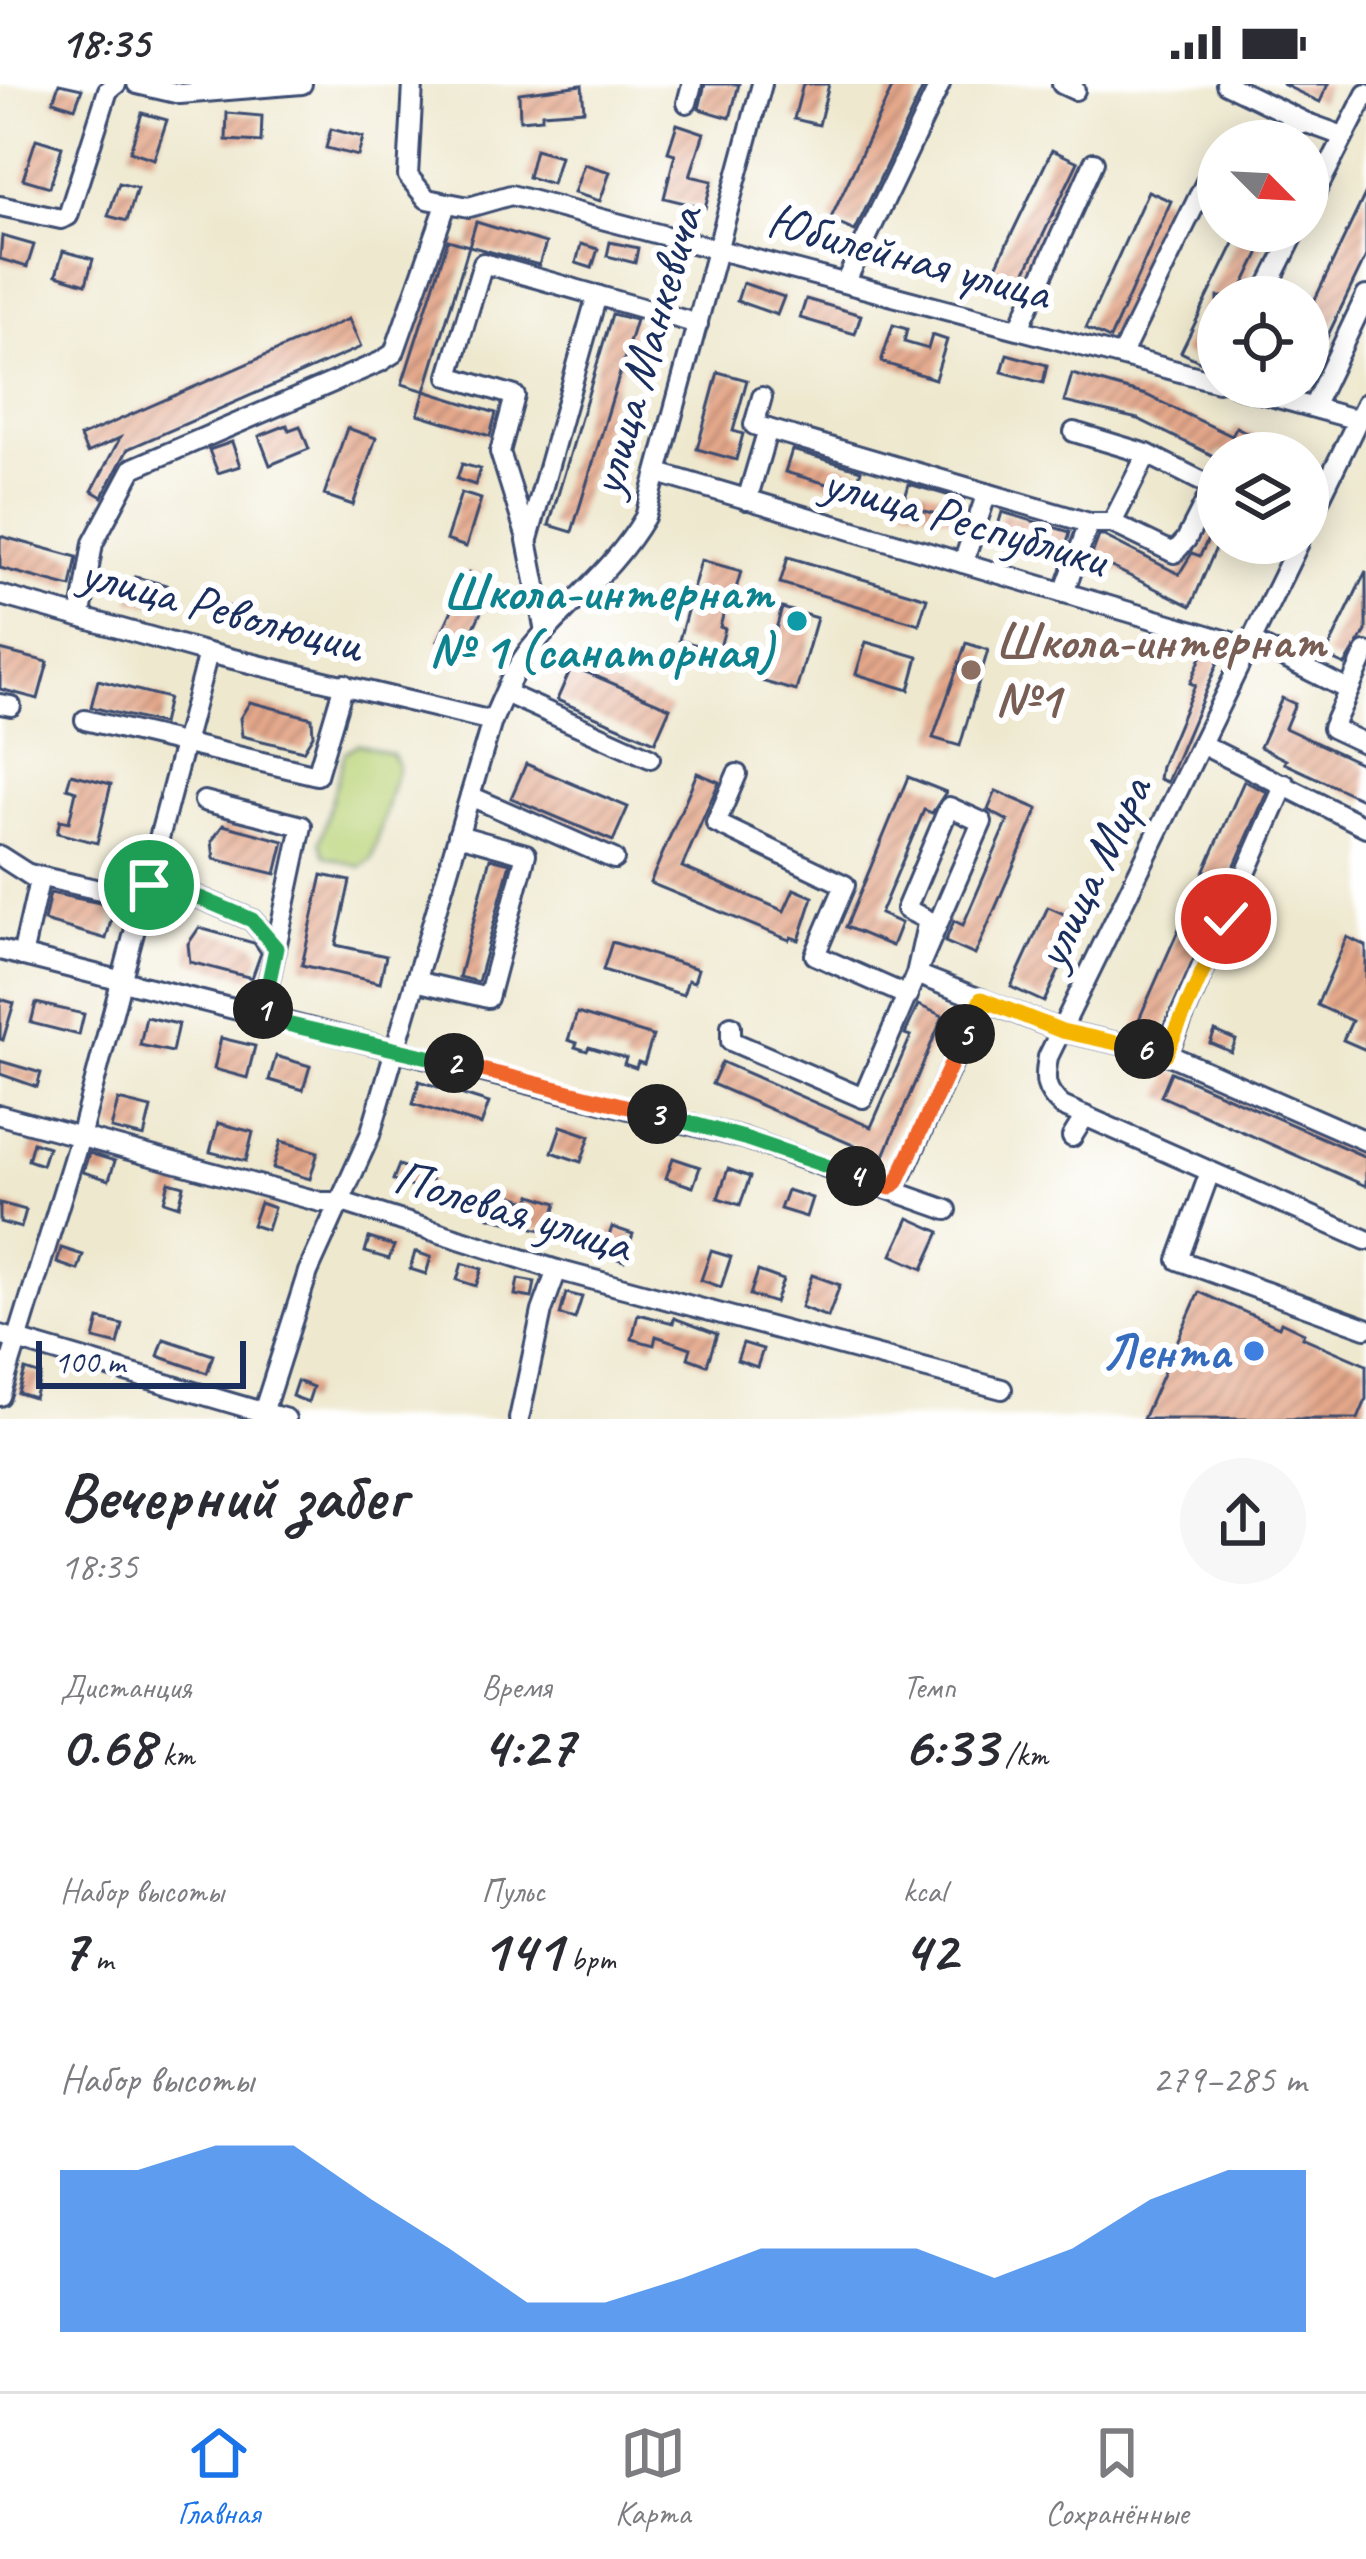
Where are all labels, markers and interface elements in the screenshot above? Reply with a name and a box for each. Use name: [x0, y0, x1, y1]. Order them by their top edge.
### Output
text: 18:35: [60, 14, 149, 71]
north arrow: [1197, 120, 1329, 252]
map controls: [1197, 120, 1329, 564]
street label: Юбилейная улица: [761, 188, 1061, 325]
street label: улица Манкевича: [572, 196, 718, 506]
button: locate: [1197, 276, 1329, 408]
button: layers: [1197, 432, 1329, 564]
street label: улица Республики: [813, 448, 1117, 592]
street label: улица Революции: [71, 539, 372, 677]
place label: Школа-интернат № 1 (санаторная): [429, 560, 776, 683]
marker: Школа-интернат № 1 (санаторная): [784, 608, 810, 634]
place label: Школа-интернат №1: [995, 609, 1328, 732]
marker: Школа-интернат №1: [958, 657, 984, 683]
street label: улица Мира: [1017, 763, 1167, 981]
pin: [98, 834, 200, 936]
icon: arrive: [116, 852, 182, 918]
pin: [1175, 868, 1277, 970]
icon: check: [1193, 886, 1259, 952]
pin: 1: [233, 979, 293, 1039]
text: 1: [256, 988, 270, 1030]
pin: 5: [935, 1004, 995, 1064]
text: 5: [958, 1013, 972, 1055]
pin: 6: [1114, 1019, 1174, 1079]
text: 6: [1136, 1028, 1152, 1070]
pin: 2: [424, 1033, 484, 1093]
text: 2: [447, 1042, 461, 1084]
pin: 3: [627, 1084, 687, 1144]
text: 3: [650, 1093, 664, 1135]
street label: Полевая улица: [387, 1144, 643, 1277]
pin: 4: [826, 1146, 886, 1206]
text: 4: [849, 1155, 863, 1197]
place label: Лента: [1102, 1319, 1234, 1383]
scale bar: [36, 1335, 246, 1388]
marker: Лента: [1241, 1338, 1267, 1364]
text: 100 m: [54, 1341, 125, 1383]
text: Вечерний забег: [60, 1455, 405, 1538]
button: share: [1180, 1458, 1306, 1584]
text: 18:35: [60, 1542, 138, 1591]
text: Дистанция: [60, 1666, 192, 1708]
text: Время: [481, 1666, 551, 1708]
text: Темп: [903, 1666, 956, 1708]
text: 0.68: [60, 1708, 154, 1784]
text: 4:27: [481, 1708, 574, 1784]
text: 6:33: [903, 1708, 997, 1784]
text: km: [154, 1734, 194, 1776]
text: /km: [997, 1734, 1048, 1776]
text: Набор высоты: [60, 1870, 224, 1912]
text: Пульс: [481, 1870, 545, 1912]
text: kcal: [903, 1870, 946, 1912]
text: 7: [60, 1912, 87, 1988]
text: 141: [481, 1912, 562, 1988]
text: 42: [903, 1912, 957, 1988]
text: m: [87, 1938, 113, 1980]
text: bpm: [562, 1938, 616, 1980]
text: Набор высоты: [60, 2055, 254, 2104]
text: 279–285 m: [1152, 2055, 1306, 2104]
tab: Главная: [177, 2420, 260, 2534]
tab: Карта: [615, 2420, 690, 2534]
tab: Сохранённые: [1045, 2420, 1189, 2534]

